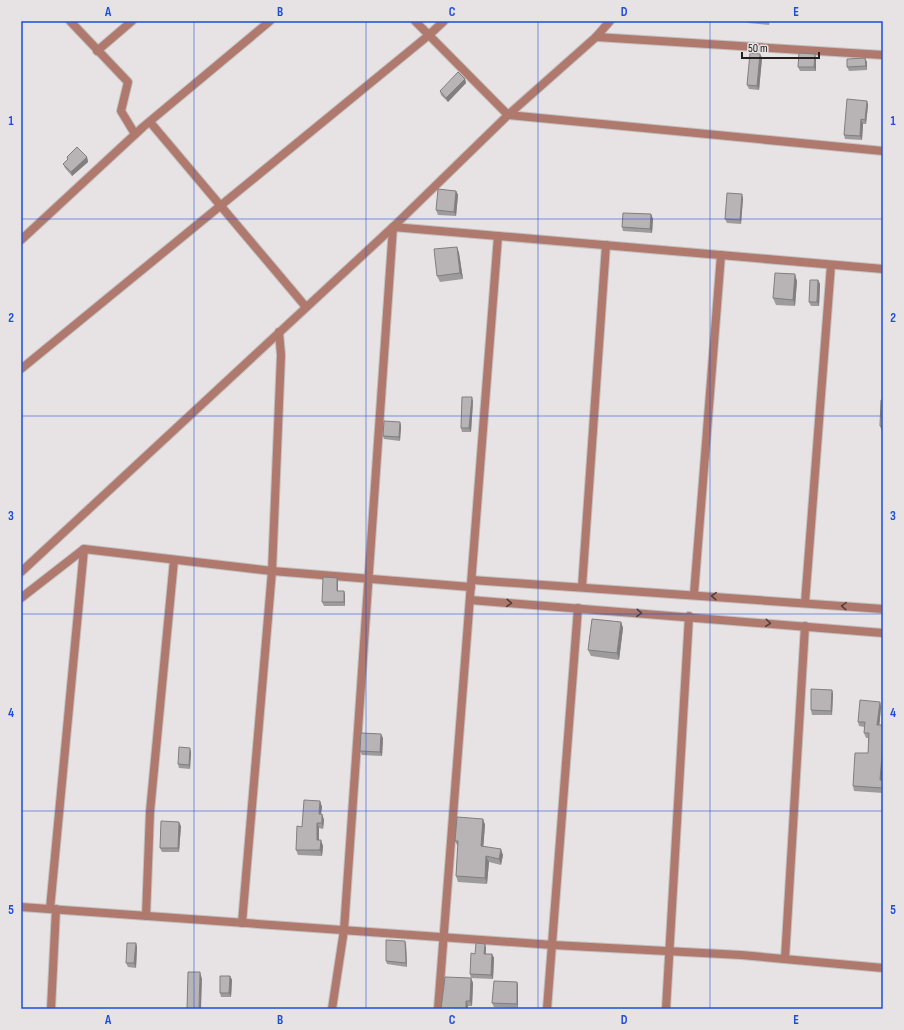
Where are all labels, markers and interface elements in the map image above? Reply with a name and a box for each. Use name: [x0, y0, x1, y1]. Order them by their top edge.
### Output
text: A: [104, 4, 112, 20]
text: B: [277, 4, 283, 20]
text: C: [449, 4, 456, 20]
text: D: [621, 4, 628, 20]
text: E: [793, 4, 799, 20]
scale bar: [742, 34, 819, 60]
text: 50 m: [748, 41, 768, 56]
text: 1: [8, 113, 14, 129]
text: 1: [890, 113, 896, 129]
text: 2: [8, 310, 14, 326]
text: 2: [890, 310, 896, 326]
text: 3: [8, 508, 14, 524]
text: 3: [890, 508, 896, 524]
one-way arrow: [711, 591, 718, 600]
one-way arrow: [506, 599, 512, 608]
one-way arrow: [841, 601, 847, 610]
one-way arrow: [636, 608, 642, 617]
one-way arrow: [765, 618, 771, 627]
text: 4: [8, 705, 14, 721]
text: 4: [890, 705, 896, 721]
text: 5: [8, 902, 14, 918]
text: 5: [890, 902, 896, 918]
text: A: [104, 1012, 112, 1028]
text: B: [277, 1012, 283, 1028]
text: C: [449, 1012, 456, 1028]
text: D: [621, 1012, 628, 1028]
text: E: [793, 1012, 799, 1028]

